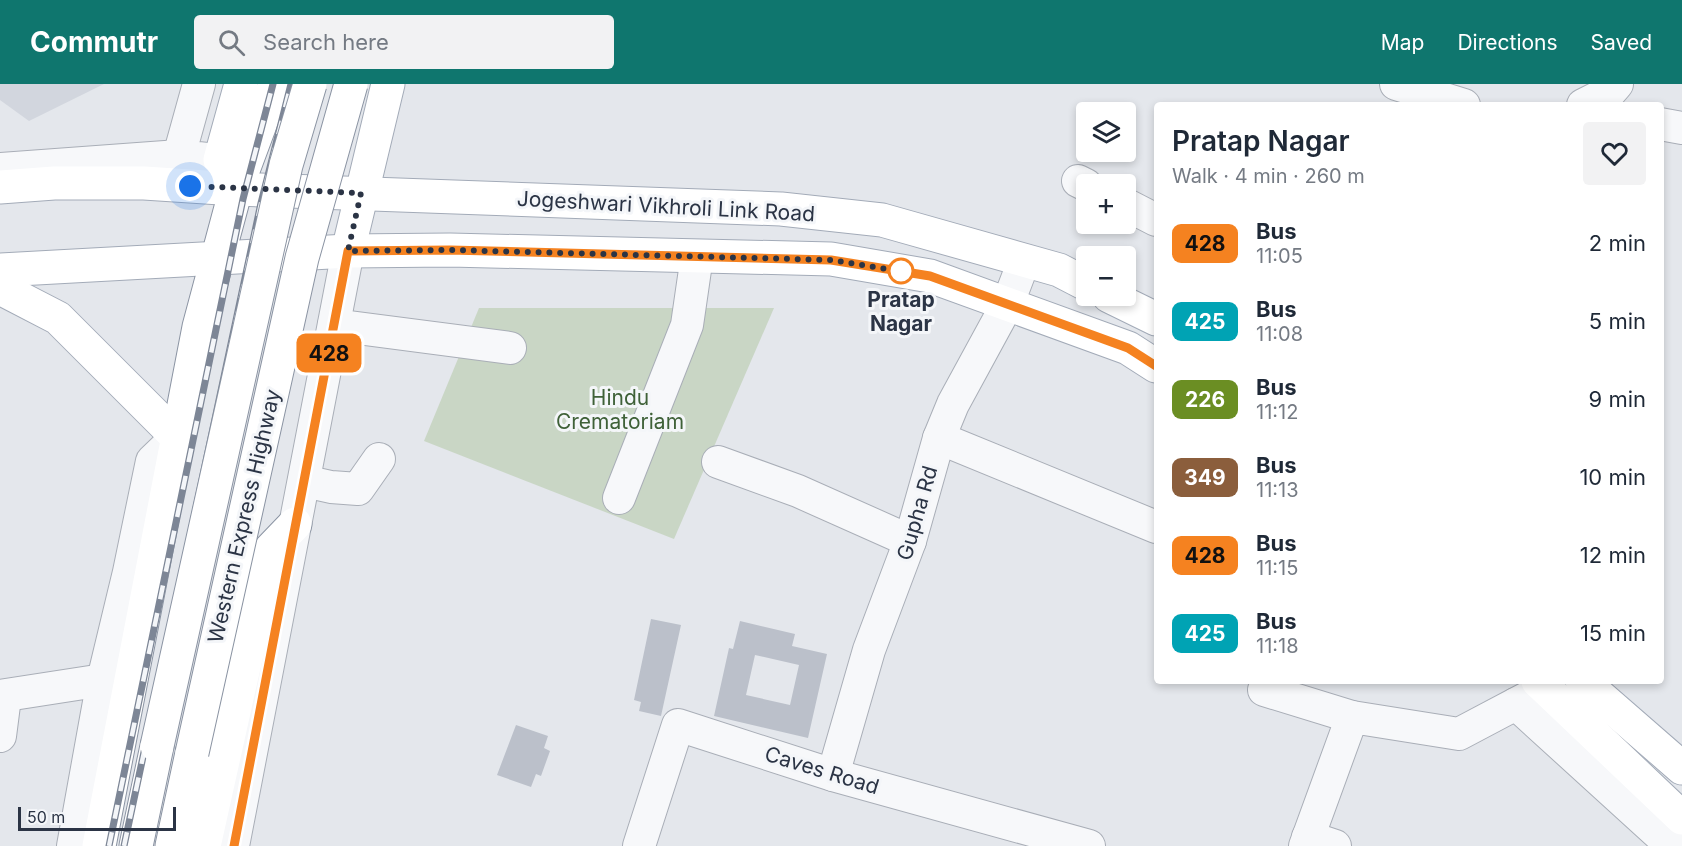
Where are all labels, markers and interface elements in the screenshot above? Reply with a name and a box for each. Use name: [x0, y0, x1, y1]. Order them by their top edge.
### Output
search box: [194, 15, 614, 69]
text: Commutr: [30, 25, 158, 59]
icon: search: [215, 26, 248, 59]
text: Search here: [263, 29, 389, 55]
text: Map: [1381, 30, 1424, 55]
text: Directions: [1457, 30, 1558, 55]
text: Saved: [1591, 30, 1652, 55]
map controls: [1076, 102, 1136, 306]
button: layers: [1076, 102, 1136, 162]
button: heart: [1583, 122, 1646, 185]
text: Pratap Nagar: [1172, 124, 1350, 158]
text: Walk · 4 min · 260 m: [1172, 164, 1365, 188]
your location: [175, 171, 205, 201]
button: +: [1076, 174, 1136, 234]
street label: Jogeshwari Vikhroli Link Road: [516, 186, 816, 226]
text: Bus: [1256, 218, 1297, 244]
text: 2 min: [1589, 230, 1646, 256]
text: 428: [1184, 231, 1226, 256]
text: 11:05: [1256, 244, 1303, 268]
button: −: [1076, 246, 1136, 306]
marker: Pratap Nagar: [888, 258, 914, 284]
place label: Pratap Nagar: [867, 287, 935, 336]
text: Bus: [1256, 296, 1297, 322]
text: 5 min: [1589, 308, 1646, 334]
text: 425: [1185, 309, 1225, 334]
text: 11:08: [1256, 322, 1303, 346]
line badge: 428: [294, 334, 364, 372]
text: 428: [308, 341, 350, 366]
text: Bus: [1256, 374, 1297, 400]
park label: Hindu Crematoriam: [556, 385, 684, 434]
street label: Western Express Highway: [203, 386, 285, 645]
text: 9 min: [1589, 386, 1646, 412]
text: 226: [1185, 387, 1225, 412]
text: 11:12: [1256, 400, 1298, 424]
text: Bus: [1256, 452, 1297, 478]
street label: Gupha Rd: [892, 463, 942, 563]
text: 10 min: [1579, 464, 1646, 490]
text: 349: [1184, 465, 1226, 490]
text: 11:13: [1256, 478, 1299, 502]
text: Bus: [1256, 530, 1297, 556]
text: 12 min: [1580, 542, 1646, 568]
text: 428: [1184, 543, 1226, 568]
text: 11:15: [1256, 556, 1298, 580]
text: Bus: [1256, 608, 1297, 634]
text: 15 min: [1580, 620, 1646, 646]
text: 425: [1185, 621, 1225, 646]
text: 11:18: [1256, 634, 1299, 658]
street label: Caves Road: [762, 741, 882, 799]
scale bar: [18, 804, 176, 832]
text: 50 m: [27, 807, 65, 827]

